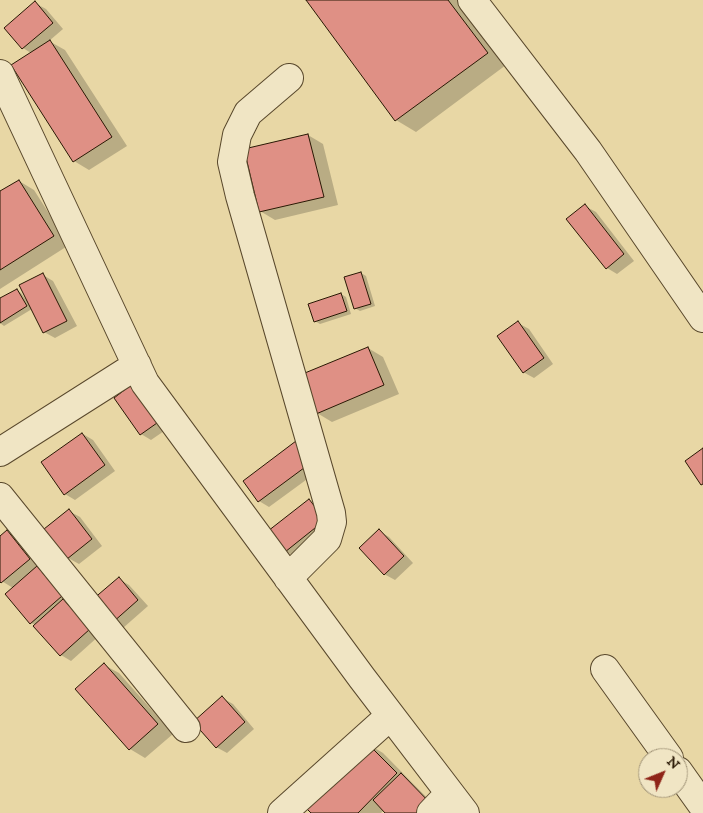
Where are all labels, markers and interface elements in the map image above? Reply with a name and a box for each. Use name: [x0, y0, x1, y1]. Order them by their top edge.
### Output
north arrow: [638, 748, 688, 798]
text: N: [663, 753, 684, 774]

